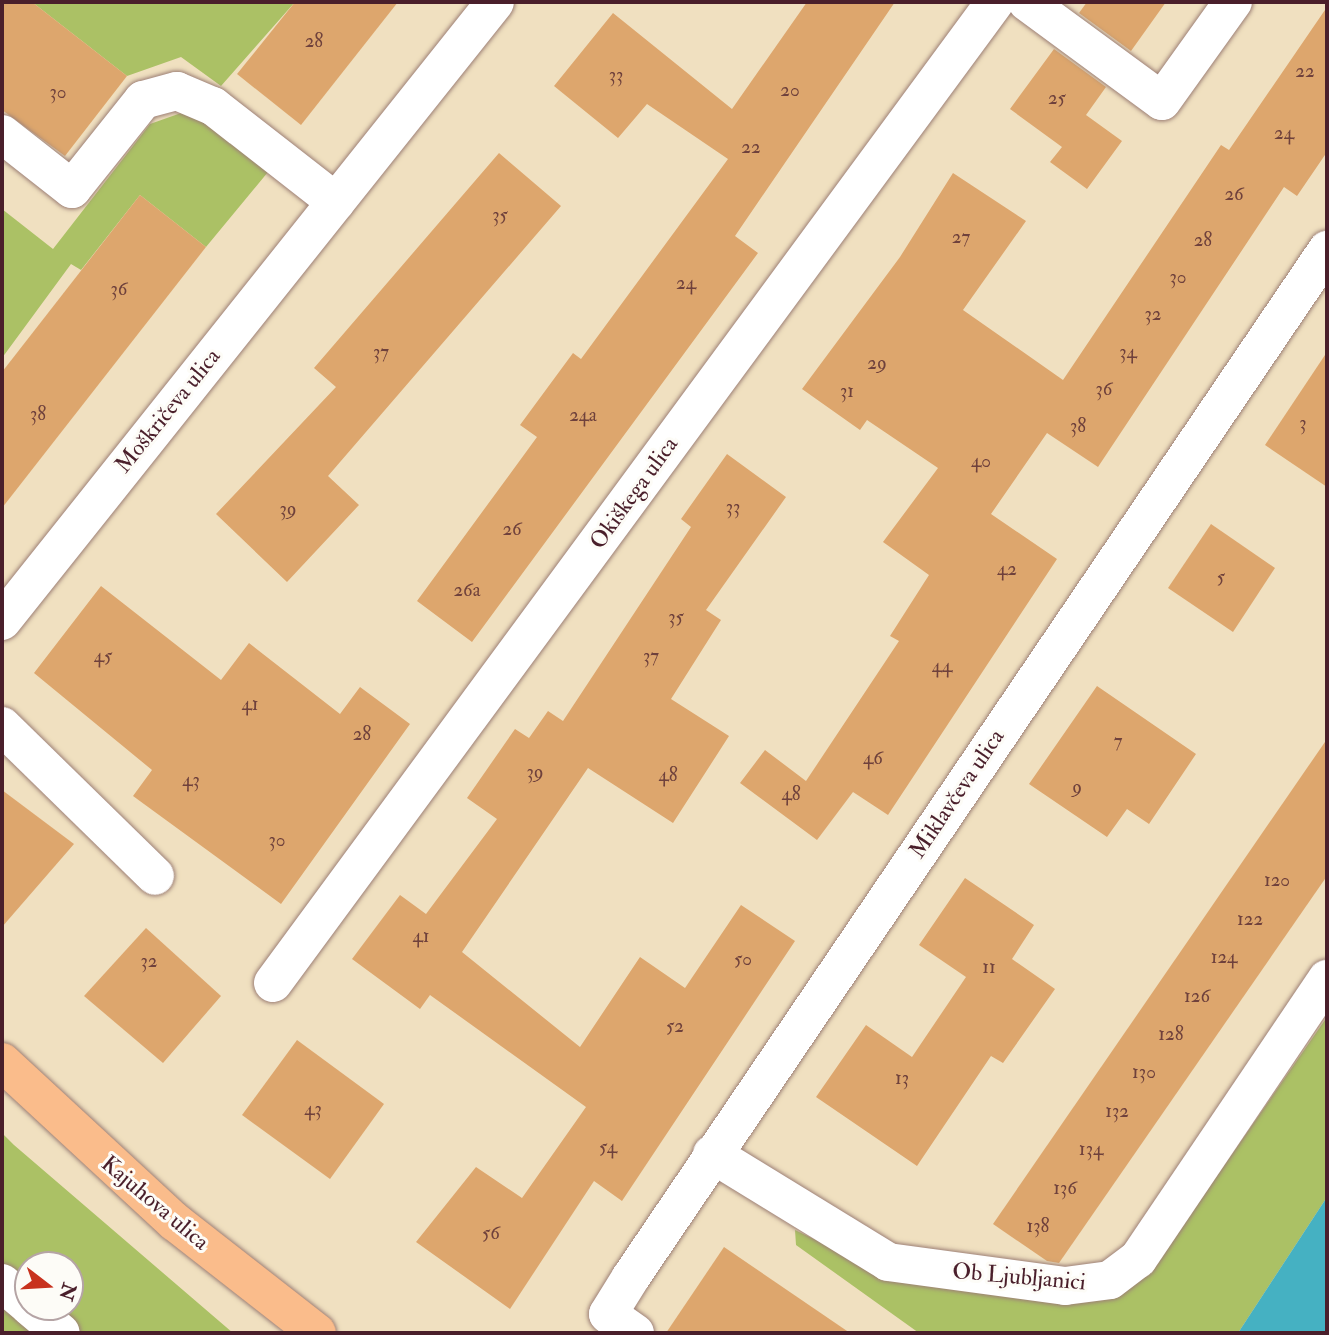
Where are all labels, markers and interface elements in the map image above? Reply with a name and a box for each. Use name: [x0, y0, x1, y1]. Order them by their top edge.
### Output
house number: 28: [305, 31, 323, 53]
house number: 22: [1295, 61, 1315, 83]
house number: 33: [609, 65, 623, 87]
house number: 20: [780, 80, 800, 102]
house number: 30: [49, 82, 67, 104]
house number: 25: [1048, 88, 1066, 110]
house number: 24: [1274, 123, 1294, 145]
house number: 22: [741, 137, 761, 159]
house number: 26: [1224, 184, 1244, 206]
house number: 35: [492, 205, 508, 227]
house number: 27: [952, 227, 970, 249]
house number: 28: [1194, 230, 1212, 252]
house number: 30: [1169, 267, 1187, 289]
house number: 24: [676, 273, 696, 295]
house number: 36: [111, 279, 127, 301]
house number: 32: [1145, 304, 1161, 326]
house number: 37: [373, 342, 389, 364]
house number: 34: [1119, 342, 1137, 364]
street label: Moškričeva ulica: [109, 343, 227, 479]
house number: 29: [867, 353, 887, 375]
house number: 36: [1096, 379, 1112, 401]
house number: 31: [840, 381, 854, 403]
house number: 38: [30, 404, 46, 426]
house number: 24a: [569, 405, 597, 427]
house number: 3: [1299, 413, 1307, 435]
house number: 38: [1070, 416, 1086, 438]
street label: Okiškega ulica: [584, 431, 684, 555]
house number: 40: [971, 451, 991, 473]
house number: 33: [726, 497, 740, 519]
house number: 39: [279, 499, 297, 521]
house number: 26: [502, 519, 522, 541]
house number: 42: [997, 559, 1017, 581]
house number: 5: [1217, 567, 1225, 589]
house number: 26a: [453, 580, 481, 602]
house number: 35: [668, 607, 684, 629]
house number: 45: [94, 646, 112, 668]
house number: 37: [643, 646, 659, 668]
house number: 44: [932, 656, 952, 678]
house number: 41: [241, 694, 259, 716]
house number: 28: [353, 724, 371, 746]
street label: Miklavčeva ulica: [904, 724, 1010, 864]
house number: 7: [1114, 731, 1122, 753]
house number: 46: [863, 748, 883, 770]
house number: 39: [526, 762, 544, 784]
house number: 48: [658, 765, 678, 787]
house number: 43: [182, 770, 200, 792]
house number: 9: [1072, 777, 1082, 799]
house number: 48: [781, 784, 801, 806]
house number: 30: [268, 830, 286, 852]
house number: 120: [1264, 870, 1290, 892]
house number: 122: [1237, 909, 1263, 931]
house number: 41: [412, 926, 430, 948]
house number: 124: [1211, 947, 1237, 969]
house number: 50: [734, 949, 752, 971]
house number: 32: [141, 951, 157, 973]
house number: 11: [982, 957, 996, 979]
house number: 126: [1184, 986, 1210, 1008]
house number: 52: [666, 1016, 684, 1038]
house number: 128: [1158, 1024, 1184, 1046]
house number: 130: [1132, 1062, 1156, 1084]
house number: 13: [895, 1068, 909, 1090]
house number: 43: [304, 1099, 322, 1121]
house number: 132: [1105, 1101, 1129, 1123]
house number: 54: [599, 1137, 617, 1159]
house number: 134: [1079, 1139, 1103, 1161]
street label: Kajuhova ulica: [95, 1150, 215, 1256]
house number: 136: [1053, 1178, 1077, 1200]
house number: 138: [1027, 1216, 1049, 1238]
house number: 56: [482, 1223, 500, 1245]
north arrow: [14, 1251, 84, 1321]
street label: Ob Ljubljanici: [951, 1257, 1087, 1297]
text: N: [53, 1280, 81, 1303]

